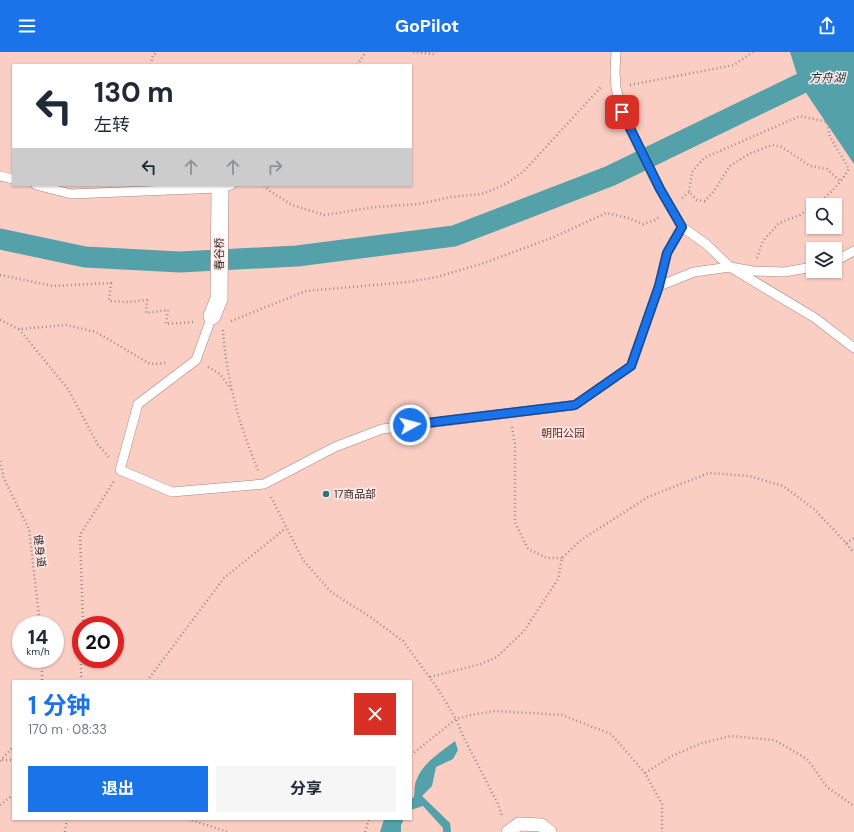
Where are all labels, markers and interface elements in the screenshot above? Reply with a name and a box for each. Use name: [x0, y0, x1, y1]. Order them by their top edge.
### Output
text: GoPilot: [395, 14, 459, 38]
icon: menu: [16, 15, 38, 37]
icon: share: [816, 15, 838, 37]
water label: 方舟湖: [809, 70, 847, 86]
text: 130 m: [94, 74, 174, 111]
icon: left: [28, 80, 80, 132]
pin: [605, 95, 639, 129]
icon: arrive: [611, 101, 633, 123]
text: 左转: [94, 113, 130, 137]
icon: left: [138, 156, 160, 178]
icon: ahead: [180, 156, 202, 178]
icon: ahead: [222, 156, 244, 178]
icon: right: [264, 156, 286, 178]
map controls: [806, 198, 842, 278]
button: search: [806, 198, 842, 234]
street label: 春谷桥: [212, 238, 226, 271]
button: layers: [806, 242, 842, 278]
position arrow: [389, 404, 431, 446]
park label: 朝阳公园: [541, 426, 585, 440]
place label: 17商品部: [334, 487, 376, 501]
marker: 17商品部: [321, 489, 331, 499]
street label: 健身道: [31, 534, 49, 568]
speed limit sign: 20: [72, 616, 124, 668]
text: 14: [28, 624, 48, 650]
text: km/h: [26, 645, 50, 658]
text: 1 分钟: [28, 690, 90, 721]
button: close: [354, 693, 396, 735]
text: 170 m · 08:33: [28, 721, 107, 738]
button: 退出: [28, 766, 208, 812]
button: 分享: [216, 766, 396, 812]

